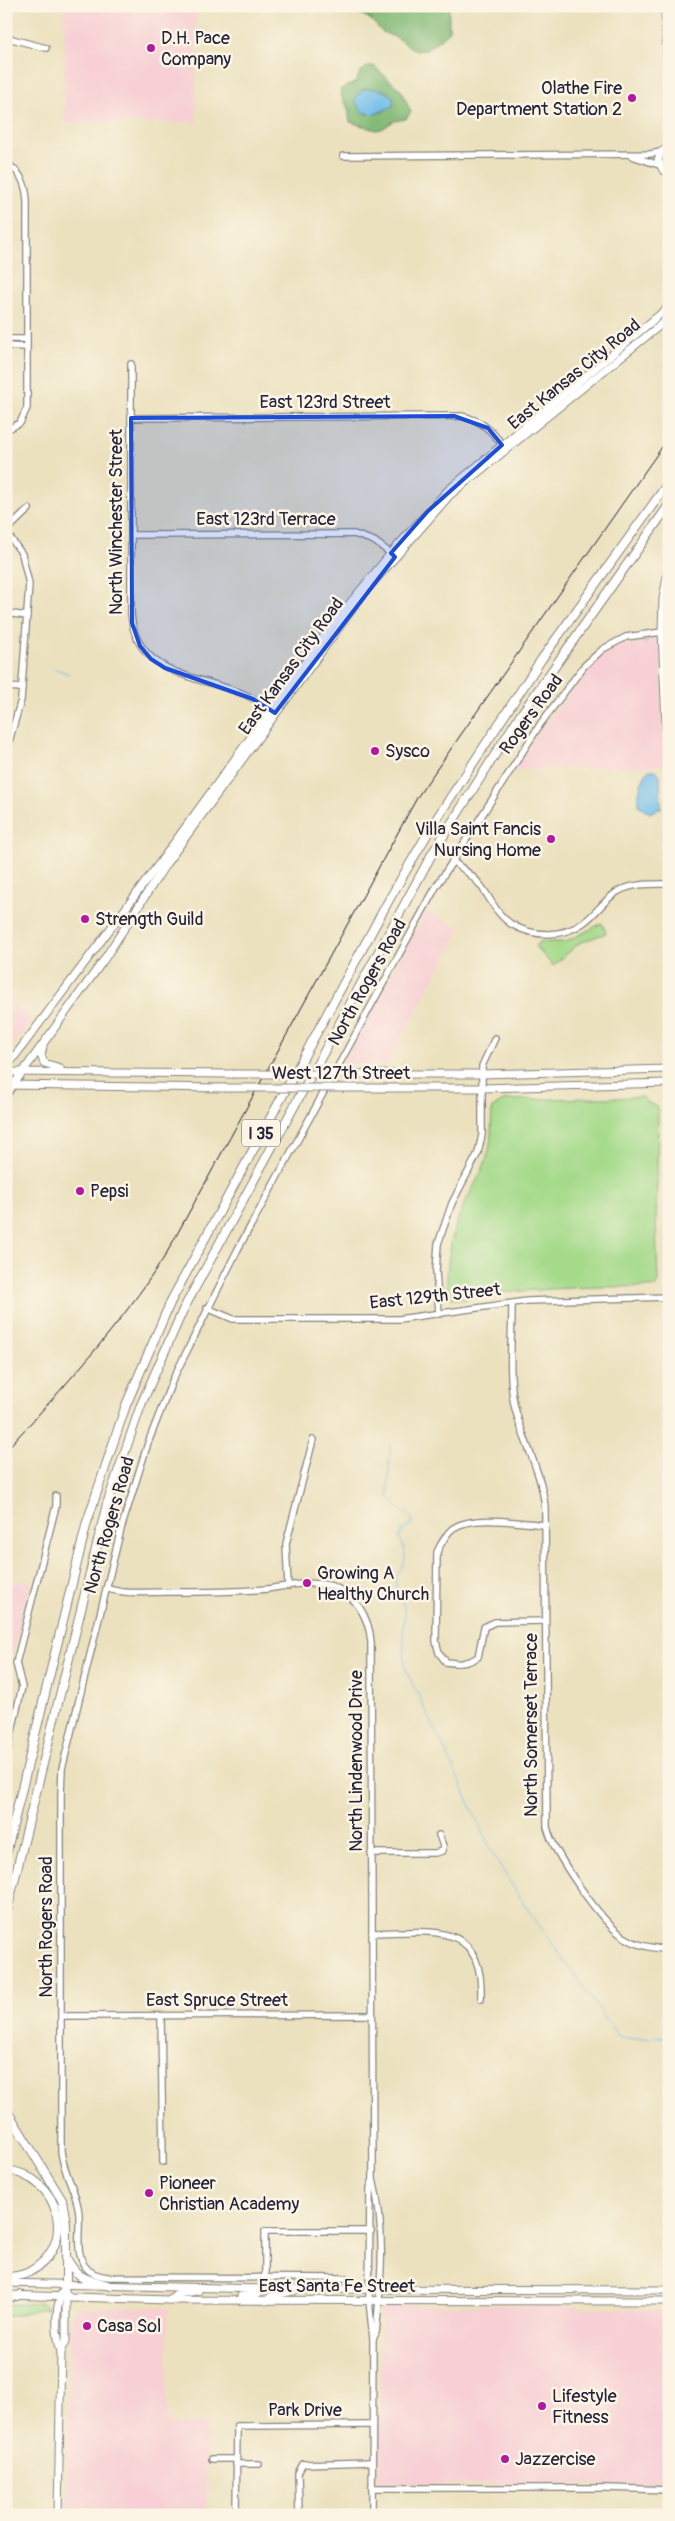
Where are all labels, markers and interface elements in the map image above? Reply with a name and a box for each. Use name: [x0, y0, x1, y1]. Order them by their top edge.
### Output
place label: D.H. Pace Company: [161, 27, 231, 71]
marker: D.H. Pace Company: [145, 42, 157, 54]
place label: Olathe Fire Department Station 2: [456, 77, 622, 121]
marker: Olathe Fire Department Station 2: [626, 92, 638, 104]
street label: East Kansas City Road: [503, 314, 645, 435]
street label: East 123rd Street: [259, 391, 391, 414]
street label: North Winchester Street: [105, 428, 128, 615]
street label: East 123rd Terrace: [196, 508, 336, 531]
street label: East Kansas City Road: [234, 593, 349, 739]
street label: Rogers Road: [495, 670, 568, 759]
place label: Sysco: [385, 740, 430, 763]
marker: Sysco: [369, 745, 381, 757]
place label: Villa Saint Fancis Nursing Home: [415, 818, 541, 862]
marker: Villa Saint Fancis Nursing Home: [545, 833, 557, 845]
place label: Strength Guild: [95, 908, 203, 931]
marker: Strength Guild: [79, 913, 91, 925]
street label: North Rogers Road: [323, 915, 412, 1050]
street label: West 127th Street: [272, 1062, 411, 1085]
road number: I 35: [242, 1120, 280, 1146]
place label: Pepsi: [90, 1180, 129, 1203]
marker: Pepsi: [74, 1185, 86, 1197]
street label: East 129th Street: [368, 1278, 502, 1315]
street label: North Rogers Road: [79, 1454, 140, 1596]
place label: Growing A Healthy Church: [317, 1562, 429, 1606]
marker: Growing A Healthy Church: [301, 1577, 313, 1589]
street label: North Somerset Terrace: [520, 1633, 543, 1817]
street label: North Lindenwood Drive: [345, 1670, 368, 1852]
street label: North Rogers Road: [35, 1856, 58, 1998]
street label: East Spruce Street: [146, 1989, 289, 2012]
place label: Pioneer Christian Academy: [159, 2172, 299, 2216]
marker: Pioneer Christian Academy: [143, 2187, 155, 2199]
street label: East Santa Fe Street: [259, 2275, 416, 2298]
place label: Casa Sol: [97, 2315, 161, 2338]
marker: Casa Sol: [81, 2320, 93, 2332]
place label: Lifestyle Fitness: [552, 2385, 617, 2429]
street label: Park Drive: [268, 2399, 342, 2422]
marker: Lifestyle Fitness: [536, 2400, 548, 2412]
place label: Jazzercise: [515, 2448, 595, 2471]
marker: Jazzercise: [499, 2453, 511, 2465]

